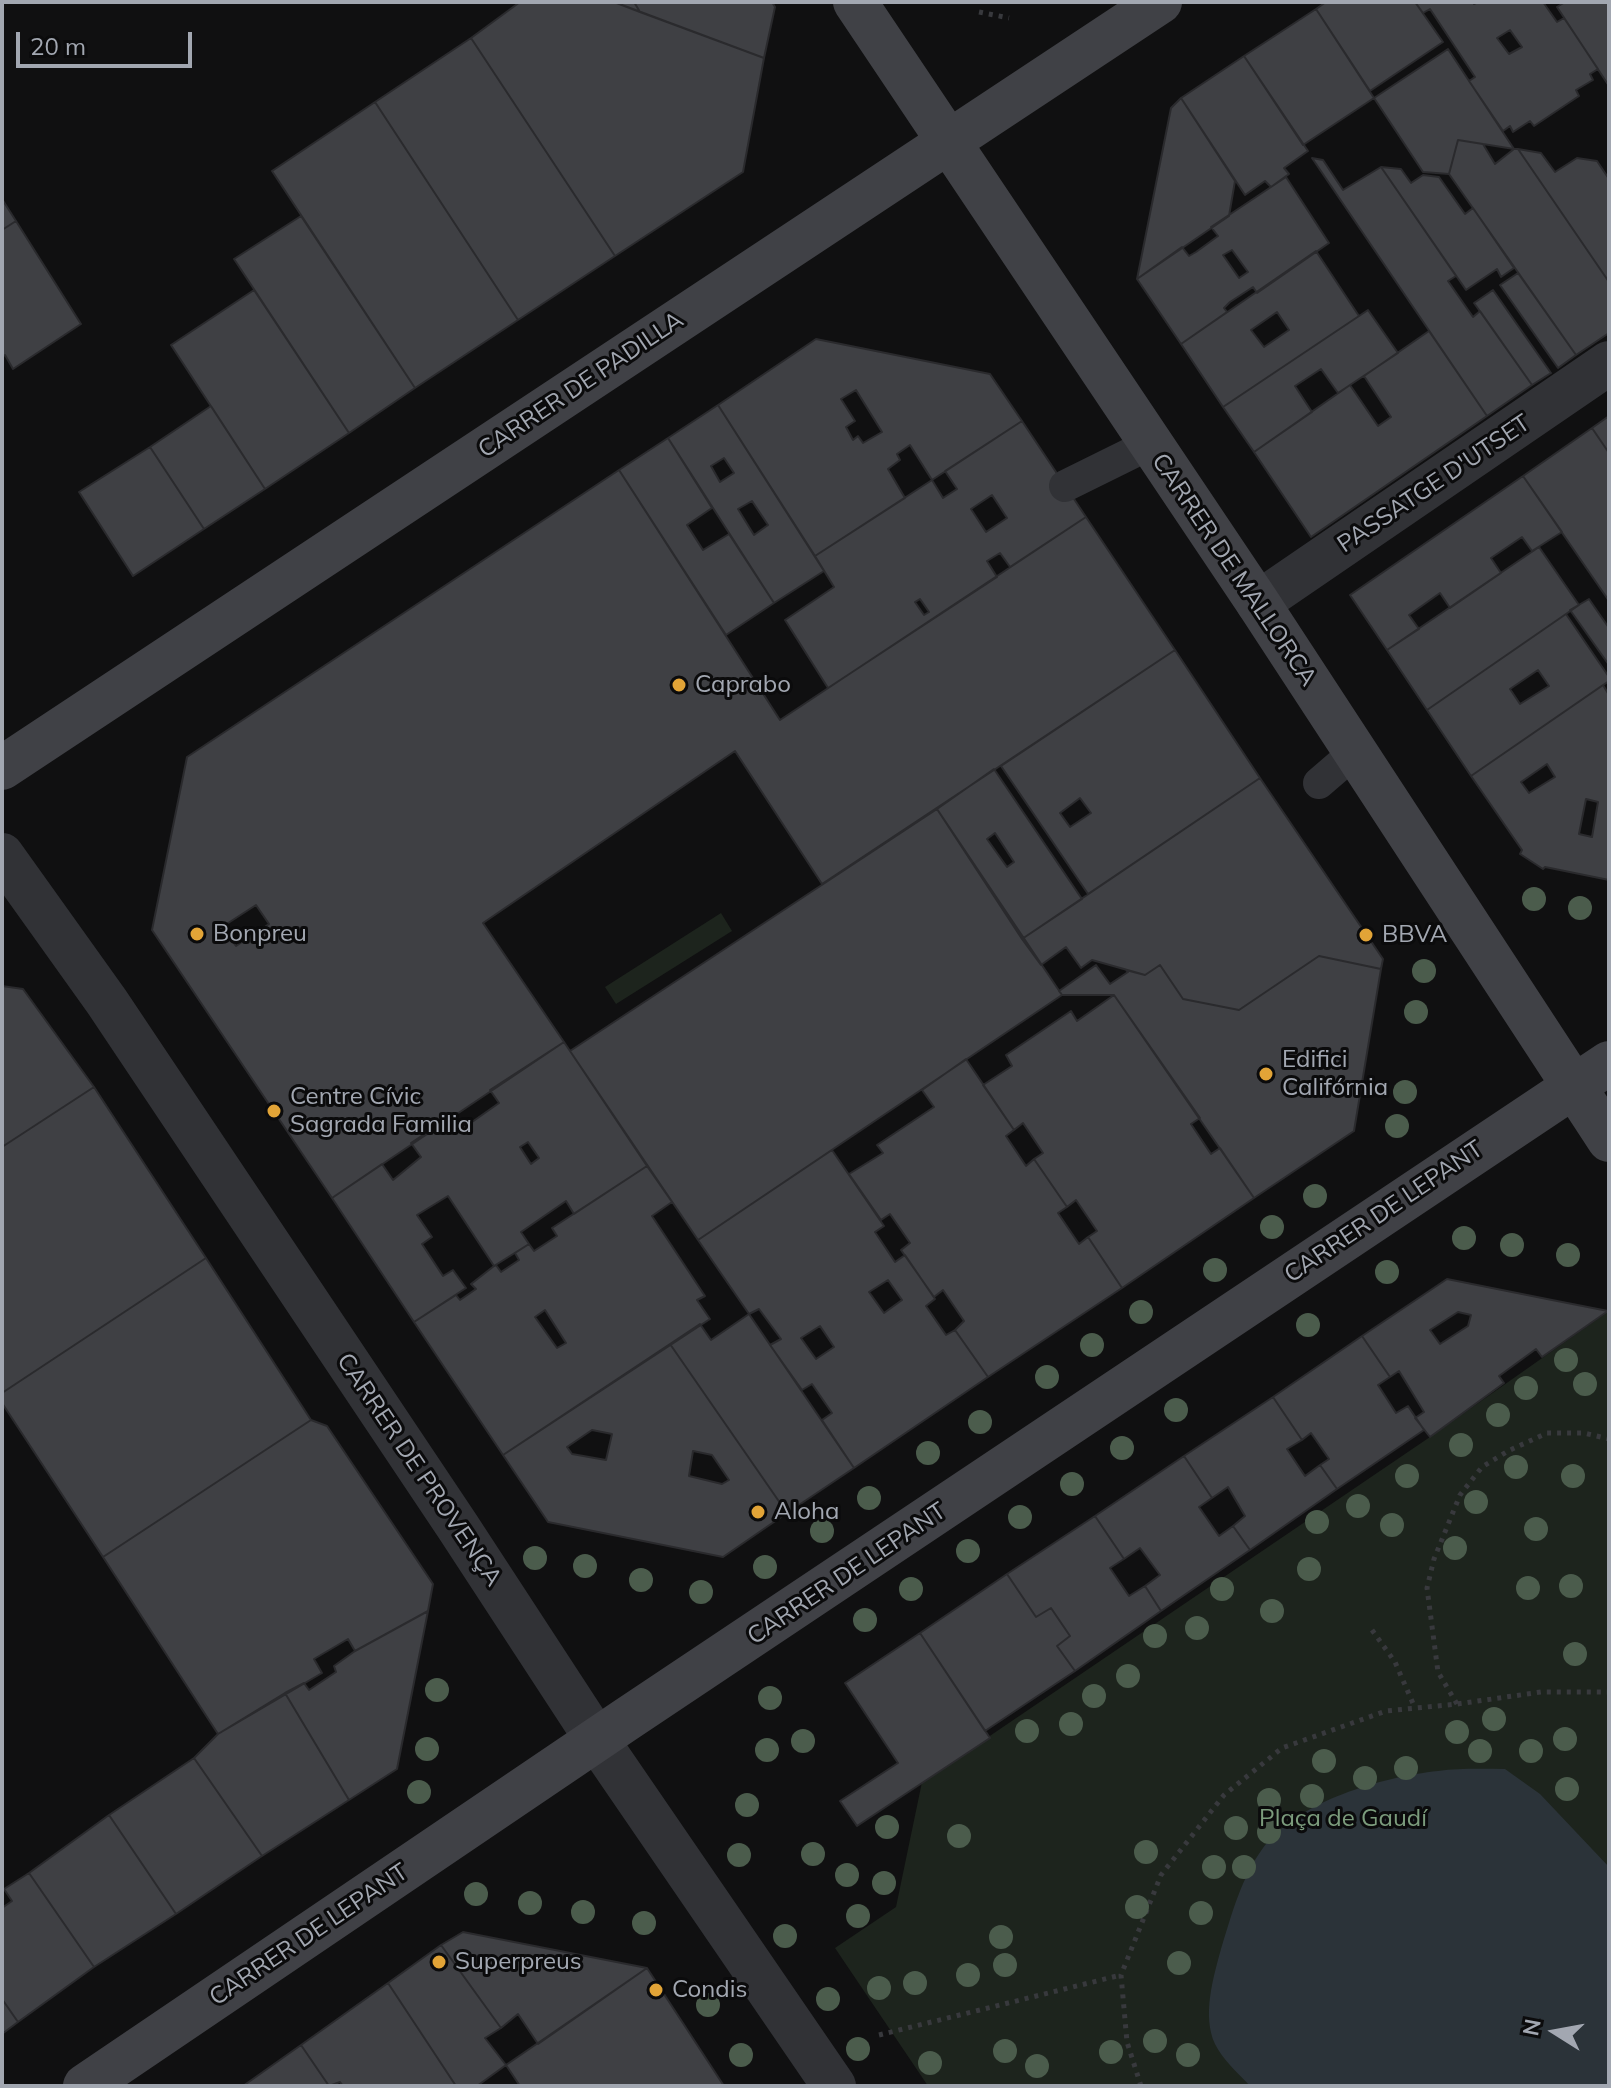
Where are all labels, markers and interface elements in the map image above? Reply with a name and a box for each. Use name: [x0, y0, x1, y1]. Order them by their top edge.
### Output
scale bar: [20, 16, 196, 66]
text: 20 m: [30, 31, 86, 61]
street label: CARRER DE PADILLA: [473, 306, 689, 464]
street label: PASSATGE D'UTSET: [1332, 409, 1536, 559]
street label: CARRER DE MALLORCA: [1145, 448, 1323, 692]
place label: Caprabo: [695, 671, 791, 699]
marker: Caprabo: [670, 676, 688, 694]
place label: Bonpreu: [213, 920, 307, 948]
place label: BBVA: [1382, 921, 1447, 949]
marker: Bonpreu: [188, 925, 206, 943]
marker: BBVA: [1357, 926, 1375, 944]
place label: Edifici Califórnia: [1282, 1046, 1388, 1102]
marker: Edifici Califórnia: [1257, 1065, 1275, 1083]
place label: Centre Cívic Sagrada Familia: [290, 1083, 472, 1139]
marker: Centre Cívic Sagrada Familia: [265, 1102, 283, 1120]
street label: CARRER DE LEPANT: [1279, 1135, 1489, 1289]
street label: CARRER DE PROVENÇA: [330, 1348, 508, 1592]
street label: CARRER DE LEPANT: [742, 1497, 952, 1651]
place label: Aloha: [774, 1498, 840, 1526]
marker: Aloha: [749, 1503, 767, 1521]
park label: Plaça de Gaudí: [1259, 1805, 1427, 1833]
street label: CARRER DE LEPANT: [204, 1858, 414, 2012]
place label: Superpreus: [455, 1948, 582, 1976]
marker: Superpreus: [430, 1953, 448, 1971]
place label: Condis: [672, 1976, 747, 2004]
marker: Condis: [647, 1981, 665, 1999]
north arrow: [1515, 1992, 1595, 2072]
text: N: [1516, 2017, 1547, 2038]

